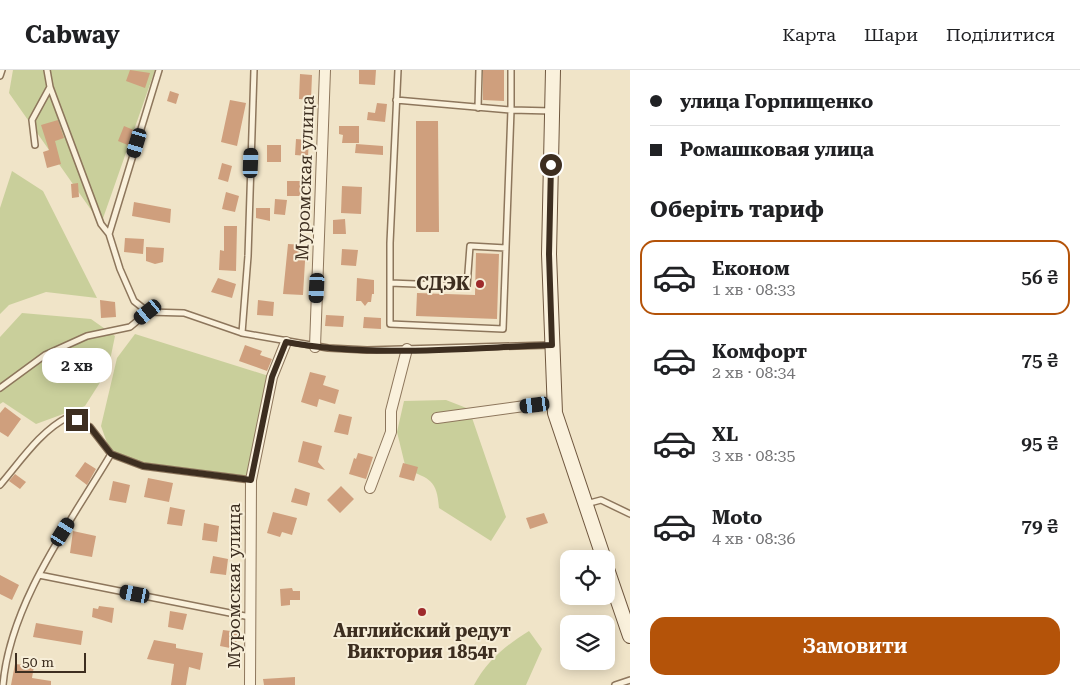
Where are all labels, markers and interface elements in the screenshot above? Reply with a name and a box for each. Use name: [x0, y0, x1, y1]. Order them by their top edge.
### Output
text: Cabway: [25, 21, 120, 49]
text: Карта: [782, 24, 836, 45]
text: Шари: [864, 24, 918, 45]
text: Поділитися: [946, 24, 1055, 45]
text: улица Горпищенко: [680, 90, 873, 113]
street label: Муромская улица: [291, 95, 318, 261]
car: [125, 126, 148, 160]
text: Ромашковая улица: [680, 138, 874, 161]
car: [242, 148, 259, 178]
route start: [540, 154, 562, 176]
text: Оберіть тариф: [650, 197, 824, 222]
icon: car: [652, 255, 697, 300]
text: Економ: [712, 257, 790, 280]
text: 56 ₴: [1021, 266, 1058, 289]
car: [308, 273, 325, 303]
place label: СДЭК: [416, 273, 470, 294]
marker: СДЭК: [474, 278, 486, 290]
text: 1 хв · 08:33: [712, 280, 796, 299]
car: [131, 297, 164, 327]
icon: car: [652, 338, 697, 383]
text: Комфорт: [712, 340, 807, 363]
callout: 2 хв: [42, 348, 112, 382]
text: 75 ₴: [1021, 349, 1058, 372]
text: 2 хв: [61, 356, 93, 375]
text: 2 хв · 08:34: [712, 363, 796, 382]
car: [519, 396, 550, 414]
route end: [66, 409, 88, 431]
icon: car: [652, 421, 697, 466]
text: XL: [712, 423, 738, 446]
text: 95 ₴: [1021, 432, 1058, 455]
text: 3 хв · 08:35: [712, 446, 796, 465]
street label: Муромская улица: [223, 503, 244, 669]
icon: car: [652, 504, 697, 549]
text: Moto: [712, 506, 762, 529]
car: [48, 515, 77, 549]
text: 79 ₴: [1021, 515, 1058, 538]
text: 4 хв · 08:36: [712, 529, 796, 548]
map controls: [560, 550, 615, 670]
button: locate: [560, 550, 615, 605]
car: [118, 584, 151, 604]
marker: Английский редут Виктория 1854г: [416, 606, 428, 618]
button: layers: [560, 615, 615, 670]
button: Замовити: [650, 617, 1060, 675]
place label: Английский редут Виктория 1854г: [333, 620, 511, 662]
scale bar: [15, 650, 86, 673]
text: 50 m: [22, 654, 54, 670]

